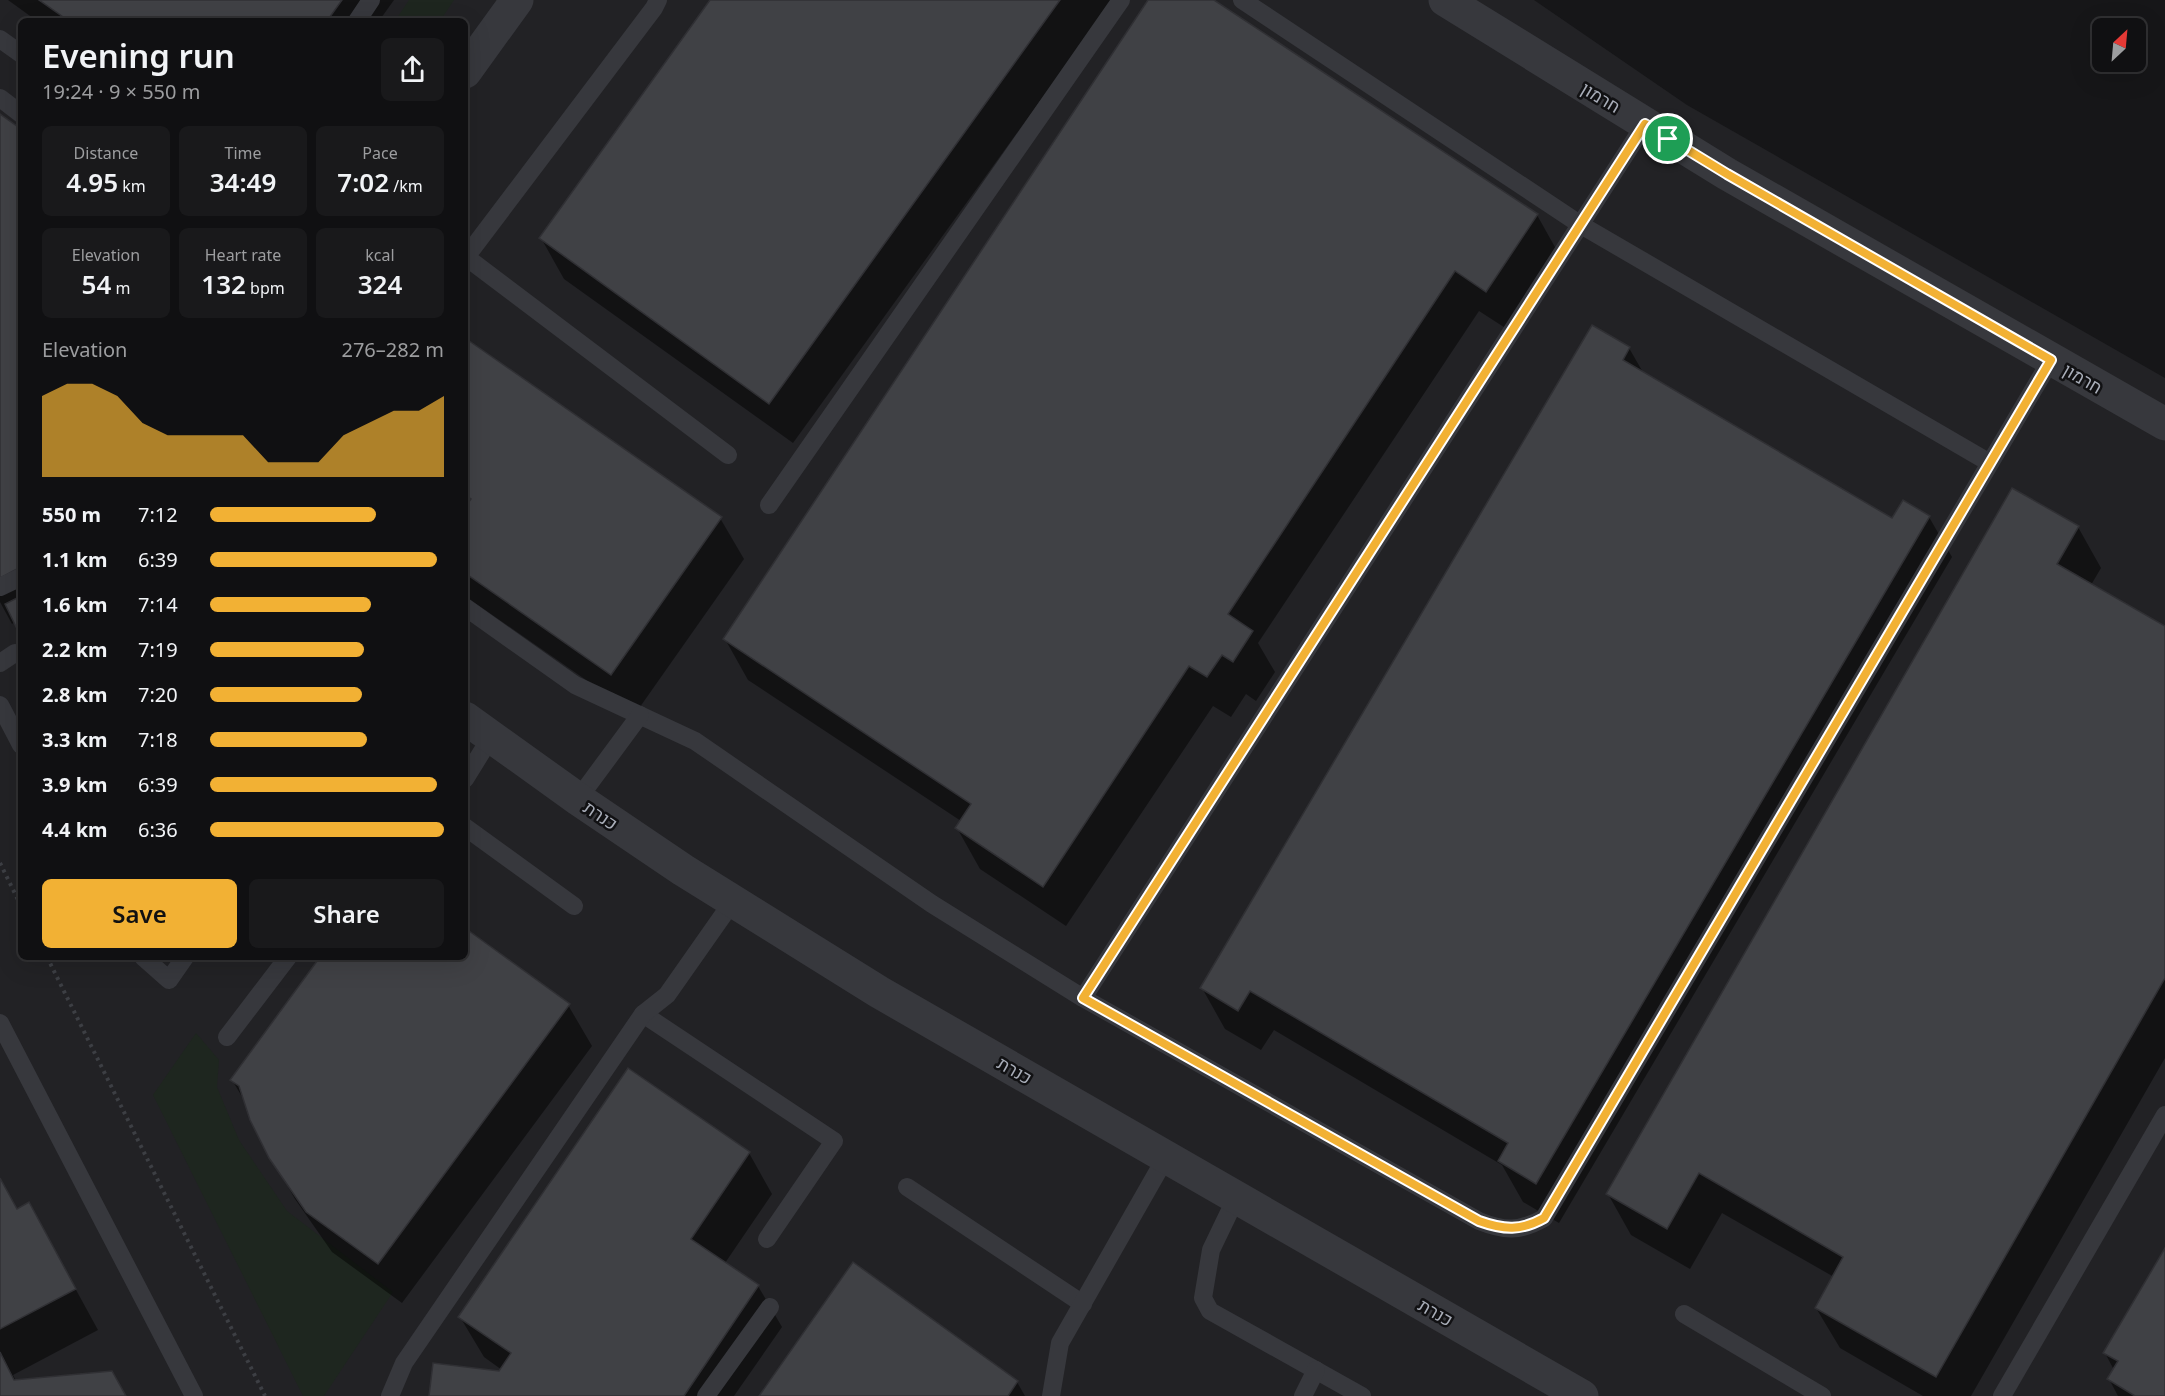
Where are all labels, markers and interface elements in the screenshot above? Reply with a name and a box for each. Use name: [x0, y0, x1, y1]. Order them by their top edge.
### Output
north arrow: [2092, 18, 2146, 72]
map controls: [2092, 18, 2146, 72]
text: Evening run: [42, 33, 235, 78]
button: share: [381, 38, 444, 101]
street label: חרמון: [1577, 76, 1625, 118]
text: 19:24 · 9 × 550 m: [42, 78, 200, 105]
pin: [1642, 113, 1693, 164]
icon: arrive: [1651, 122, 1684, 155]
text: Distance: [74, 142, 138, 164]
text: Time: [224, 142, 262, 164]
text: Pace: [362, 142, 398, 164]
text: 4.95: [66, 164, 118, 200]
text: 34:49: [210, 164, 276, 200]
text: 7:02: [337, 164, 389, 200]
text: km: [118, 175, 146, 197]
text: /km: [389, 175, 423, 197]
text: Elevation: [72, 244, 140, 266]
text: Heart rate: [205, 244, 281, 266]
text: kcal: [365, 244, 395, 266]
text: 54: [82, 266, 111, 302]
text: 132: [201, 266, 246, 302]
text: 324: [358, 266, 402, 302]
text: m: [111, 277, 130, 299]
text: bpm: [246, 277, 285, 299]
text: Elevation: [42, 336, 127, 363]
text: 276–282 m: [341, 336, 444, 363]
street label: חרמון: [2059, 357, 2107, 399]
text: 550 m: [42, 501, 101, 528]
text: 7:12: [138, 501, 178, 528]
text: 1.1 km: [42, 546, 108, 573]
text: 6:39: [138, 546, 178, 573]
text: 1.6 km: [42, 591, 108, 618]
text: 7:14: [138, 591, 178, 618]
text: 2.2 km: [42, 636, 108, 663]
text: 7:19: [138, 636, 178, 663]
text: 2.8 km: [42, 681, 108, 708]
text: 7:20: [138, 681, 178, 708]
text: 3.3 km: [42, 726, 108, 753]
text: 7:18: [138, 726, 178, 753]
text: 3.9 km: [42, 771, 108, 798]
text: 6:39: [138, 771, 178, 798]
street label: כנרת: [579, 795, 623, 835]
text: 4.4 km: [42, 816, 108, 843]
text: 6:36: [138, 816, 178, 843]
button: Save: [42, 879, 237, 948]
button: Share: [249, 879, 444, 948]
street label: כנרת: [993, 1051, 1037, 1089]
street label: כנרת: [1414, 1293, 1458, 1331]

